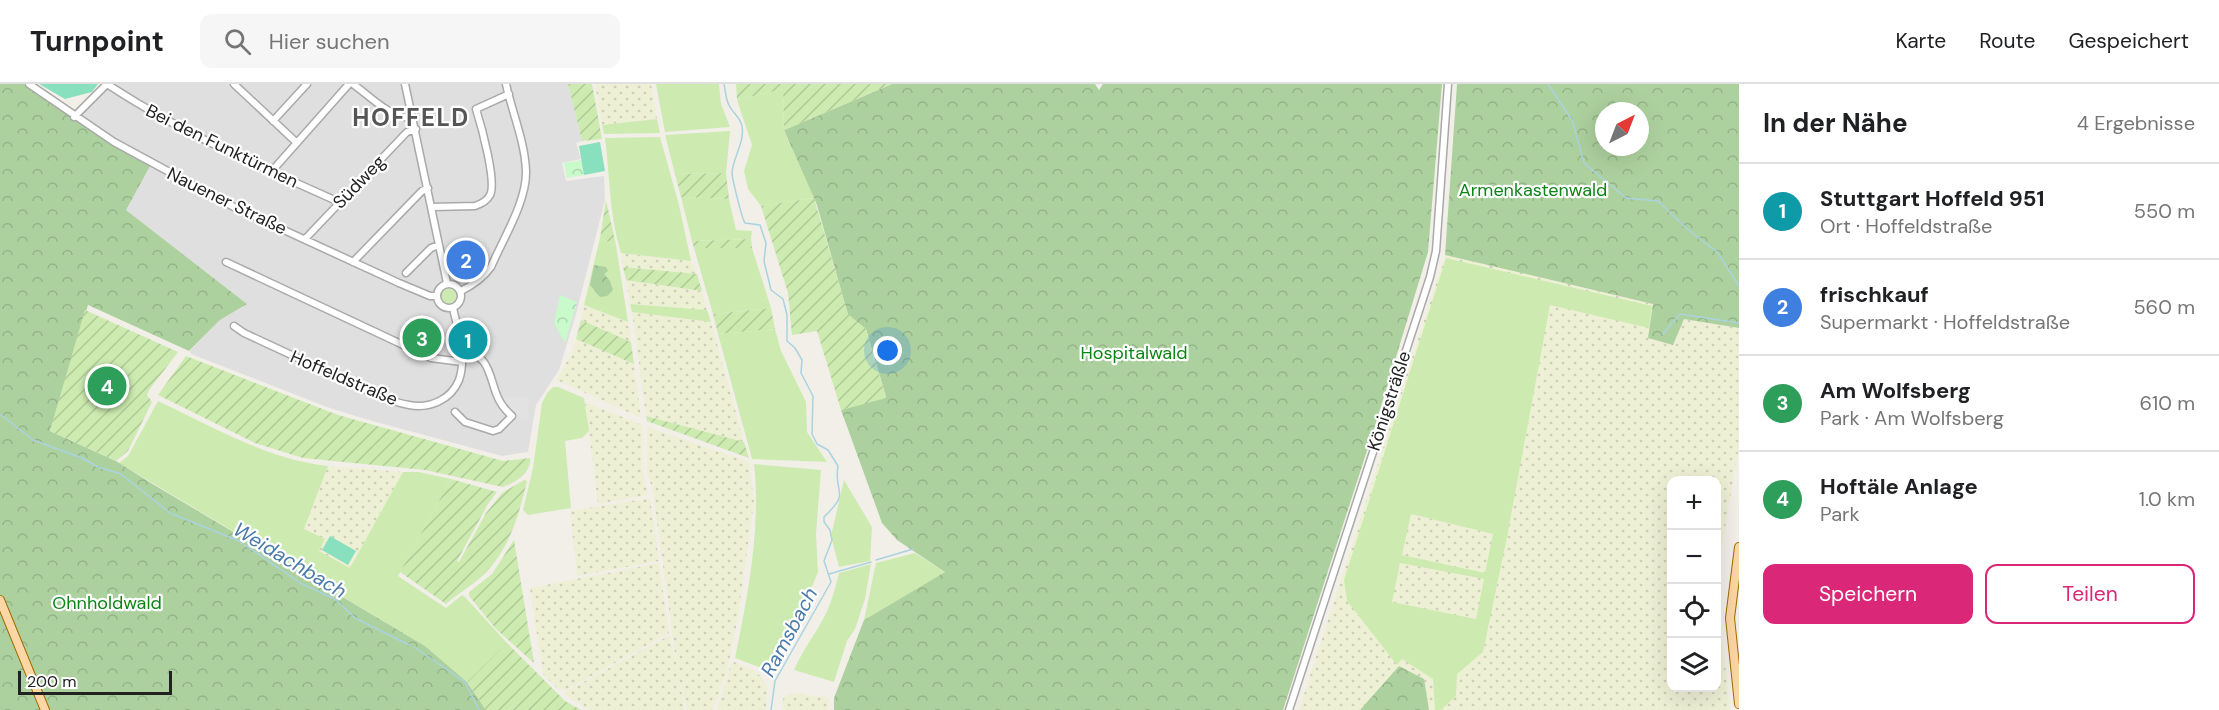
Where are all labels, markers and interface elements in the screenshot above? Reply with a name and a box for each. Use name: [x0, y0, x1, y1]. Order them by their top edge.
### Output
search box: [200, 14, 620, 68]
text: Turnpoint: [30, 23, 164, 60]
icon: search: [221, 25, 254, 58]
text: Hier suchen: [269, 27, 390, 56]
text: Karte: [1895, 27, 1946, 55]
text: Route: [1979, 27, 2035, 55]
text: Gespeichert: [2068, 27, 2189, 55]
street label: Bei den Funktürmen: [142, 99, 302, 193]
district label: HOFFELD: [352, 102, 470, 133]
north arrow: [1595, 102, 1649, 156]
text: In der Nähe: [1763, 106, 1908, 140]
text: 4 Ergebnisse: [2077, 110, 2195, 136]
street label: Südweg: [328, 150, 390, 214]
street label: Nauener Straße: [163, 162, 291, 240]
park label: Armenkastenwald: [1459, 178, 1607, 202]
text: Stuttgart Hoffeld 951: [1820, 184, 2045, 213]
text: 1: [1779, 198, 1786, 224]
text: 550 m: [2134, 198, 2195, 224]
text: Ort · Hoffeldstraße: [1820, 213, 1992, 239]
pin: 2: [446, 238, 486, 282]
text: frischkauf: [1820, 280, 1929, 309]
text: 2: [1777, 294, 1788, 320]
text: 560 m: [2133, 294, 2195, 320]
text: Supermarkt · Hoffeldstraße: [1820, 309, 2070, 335]
pin: 3: [402, 316, 442, 360]
pin: 1: [448, 318, 488, 362]
your location: [873, 336, 902, 365]
park label: Hospitalwald: [1081, 341, 1187, 365]
street label: Hoffeldstraße: [287, 345, 401, 411]
street label: Königsträßle: [1362, 348, 1416, 454]
pin: 4: [88, 364, 126, 408]
text: Am Wolfsberg: [1820, 376, 1971, 405]
text: 3: [1776, 390, 1789, 416]
text: 610 m: [2139, 390, 2195, 416]
text: Park · Am Wolfsberg: [1820, 405, 2004, 431]
text: Hoftäle Anlage: [1820, 472, 1978, 501]
map controls: [1667, 476, 1721, 692]
button: +: [1667, 476, 1721, 530]
text: 4: [1776, 486, 1789, 512]
text: 1.0 km: [2139, 486, 2195, 512]
text: Park: [1820, 501, 1860, 527]
water label: Weidachbach: [229, 516, 351, 604]
button: −: [1667, 530, 1721, 584]
button: Speichern: [1763, 564, 1973, 624]
button: Teilen: [1985, 564, 2195, 624]
water label: Ramsbach: [755, 583, 823, 681]
button: locate: [1667, 584, 1721, 638]
park label: Ohnholdwald: [52, 591, 162, 615]
button: layers: [1667, 638, 1721, 692]
scale bar: [18, 668, 172, 696]
text: 200 m: [27, 671, 76, 692]

